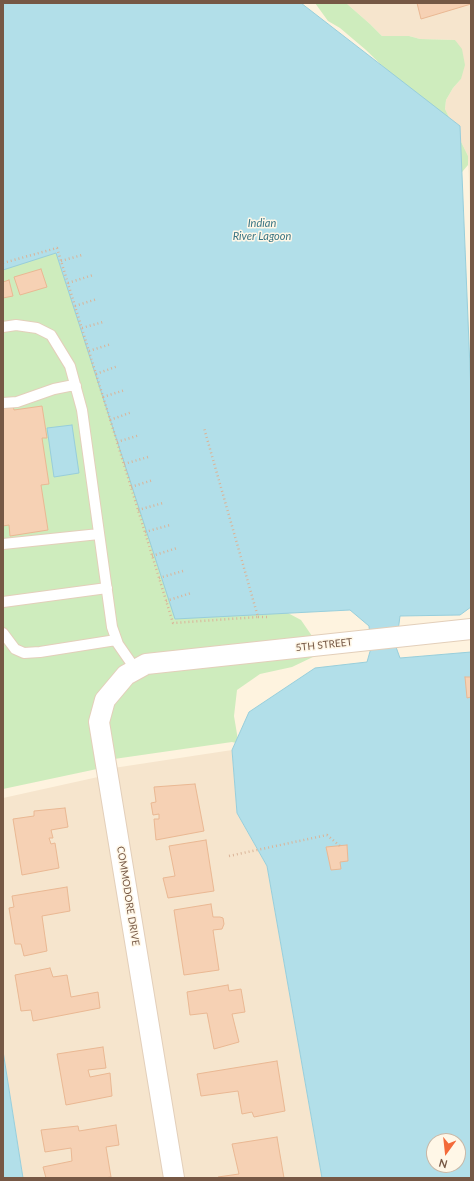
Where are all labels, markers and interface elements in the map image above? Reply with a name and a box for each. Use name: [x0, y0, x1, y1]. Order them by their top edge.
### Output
water label: Indian River Lagoon: [233, 216, 291, 242]
street label: 5TH STREET: [295, 636, 353, 654]
street label: COMMODORE DRIVE: [114, 845, 142, 947]
north arrow: [426, 1133, 466, 1173]
text: N: [437, 1157, 449, 1171]

